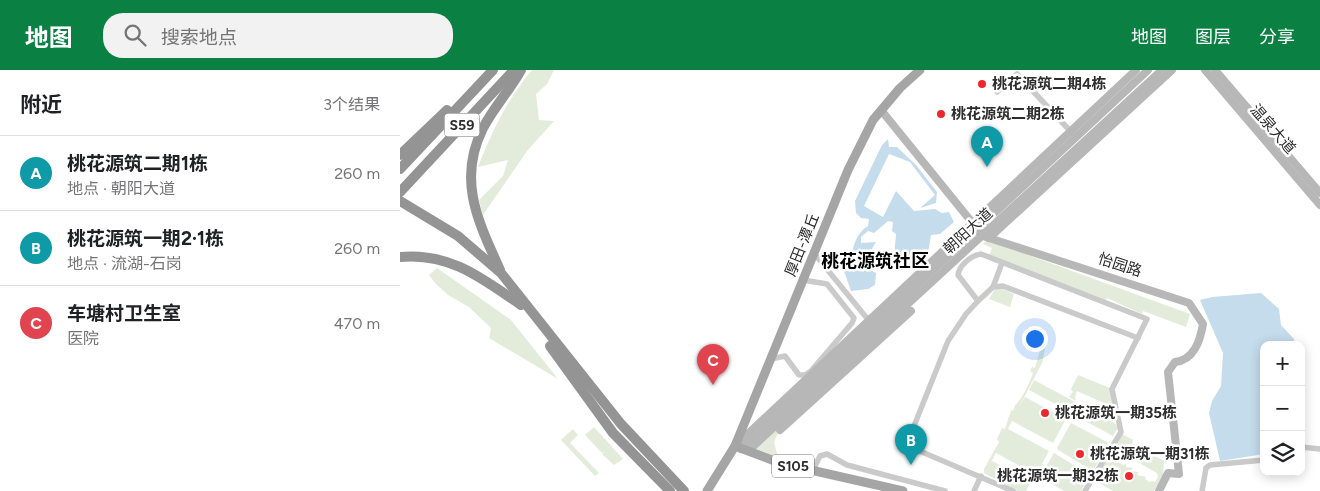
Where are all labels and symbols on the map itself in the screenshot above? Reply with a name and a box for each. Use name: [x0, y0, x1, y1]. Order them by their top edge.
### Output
place label: 桃花源筑二期4栋: [992, 75, 1107, 93]
marker: 桃花源筑二期4栋: [976, 78, 988, 90]
street label: 温泉大道: [1247, 100, 1299, 158]
place label: 桃花源筑二期2栋: [951, 105, 1065, 123]
marker: 桃花源筑二期2栋: [935, 108, 947, 120]
road number: S59: [444, 114, 480, 136]
pin: A: [971, 126, 1003, 167]
street label: 朝阳大道: [940, 204, 996, 258]
street label: 厚田-潭丘: [781, 211, 823, 279]
street label: 怡园路: [1096, 249, 1144, 281]
district label: 桃花源筑社区: [821, 250, 929, 272]
your location: [1022, 326, 1048, 352]
pin: C: [697, 344, 729, 385]
place label: 桃花源筑一期35栋: [1055, 404, 1177, 422]
marker: 桃花源筑一期35栋: [1039, 407, 1051, 419]
pin: B: [895, 424, 927, 465]
place label: 桃花源筑一期31栋: [1090, 445, 1210, 463]
marker: 桃花源筑一期31栋: [1074, 448, 1086, 460]
road number: S105: [772, 454, 814, 478]
place label: 桃花源筑一期32栋: [997, 467, 1119, 485]
marker: 桃花源筑一期32栋: [1123, 470, 1135, 482]

